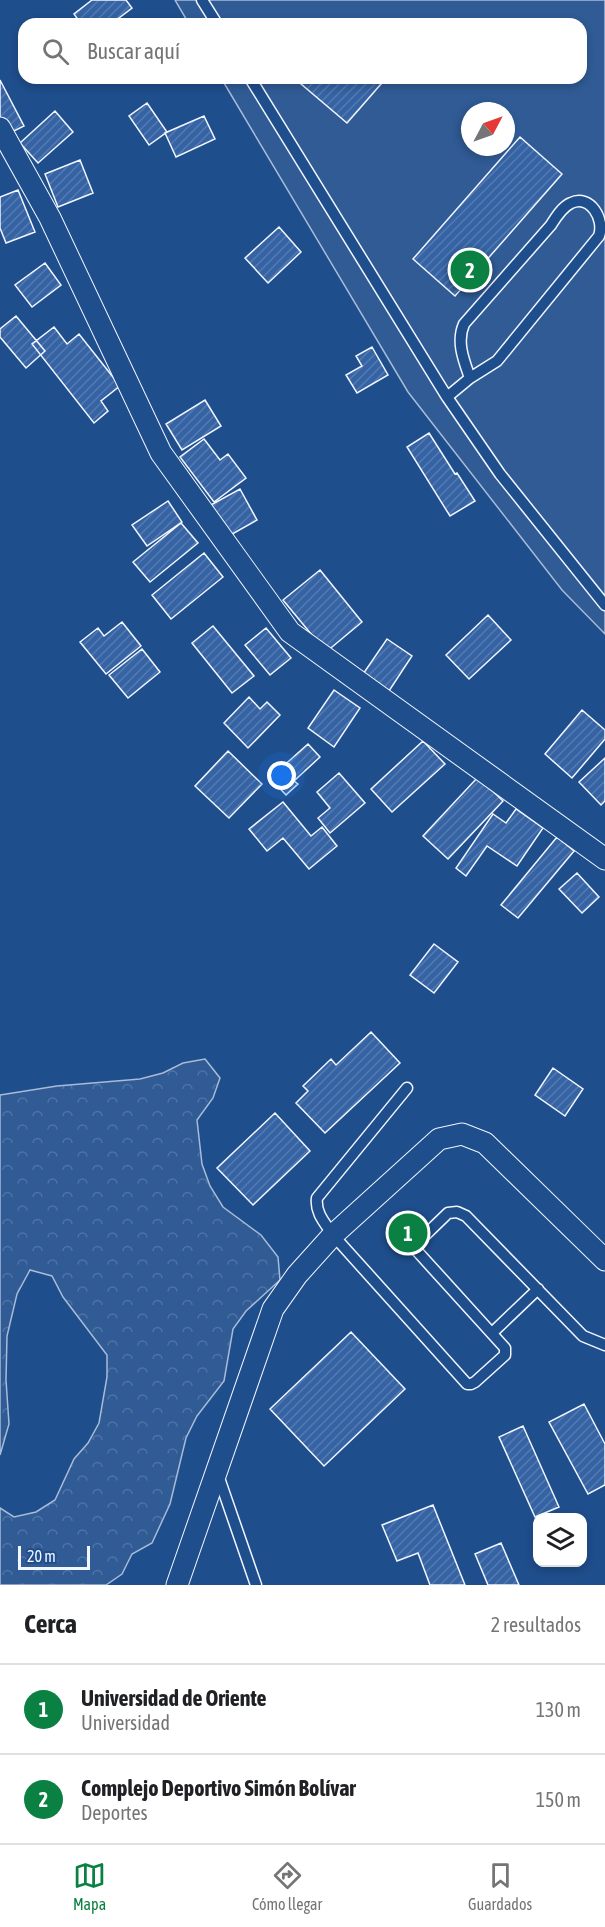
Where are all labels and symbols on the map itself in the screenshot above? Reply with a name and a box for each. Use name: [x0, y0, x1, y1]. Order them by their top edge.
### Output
north arrow: [461, 102, 515, 156]
pin: 2: [450, 248, 490, 292]
your location: [267, 761, 296, 790]
pin: 1: [388, 1210, 428, 1256]
scale bar: [18, 1543, 90, 1570]

